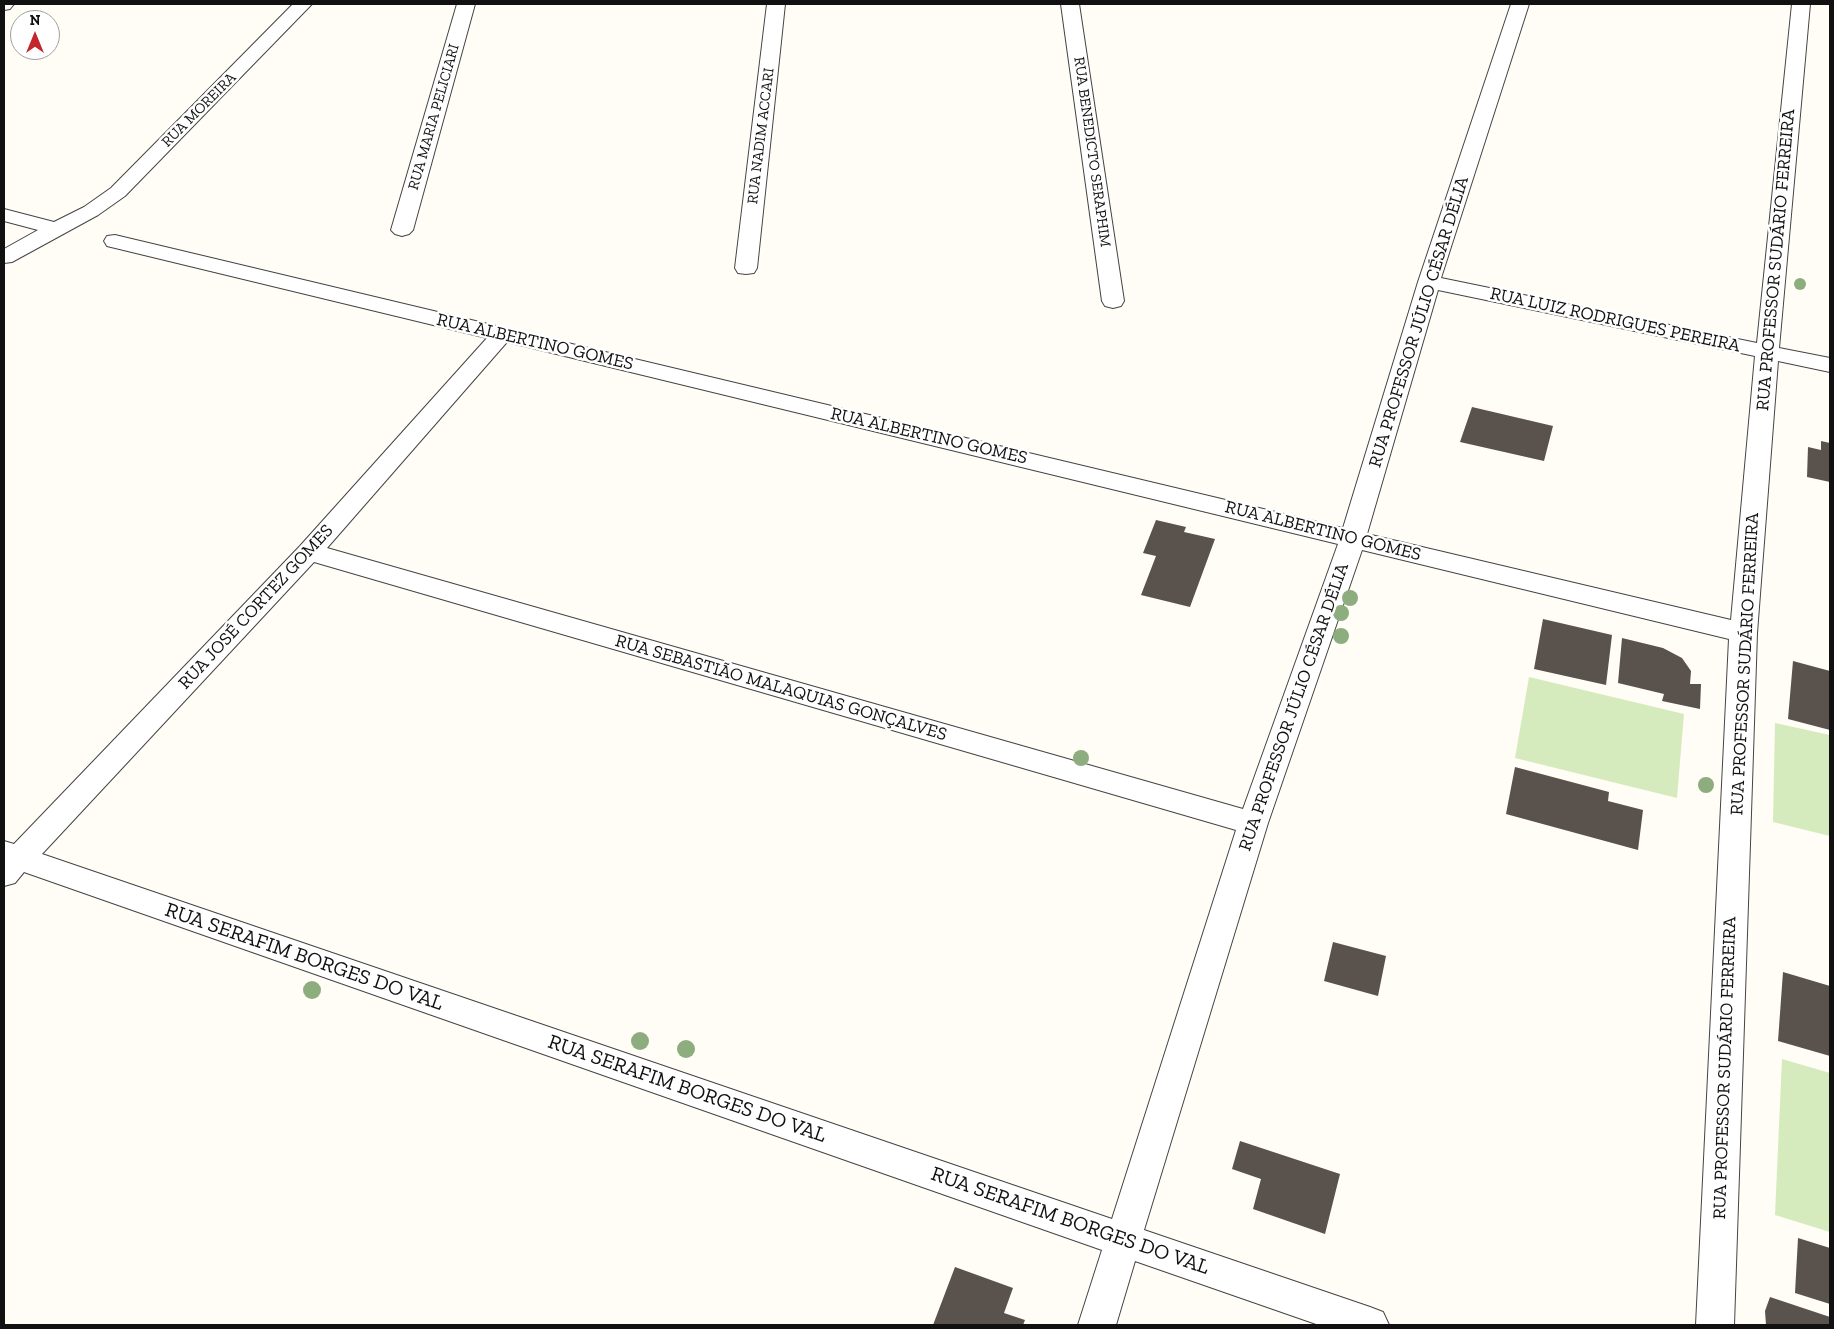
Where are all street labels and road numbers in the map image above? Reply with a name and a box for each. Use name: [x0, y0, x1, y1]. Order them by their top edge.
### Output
street label: RUA MARIA PELICIARI: [405, 42, 463, 192]
street label: RUA BENEDICTO SERAPHIM: [1070, 56, 1114, 248]
street label: RUA NADIM ACCARI: [744, 67, 778, 205]
street label: RUA MOREIRA: [158, 69, 240, 151]
street label: RUA PROFESSOR SUDÁRIO FERREIRA: [1752, 108, 1800, 412]
street label: RUA PROFESSOR JÚLIO CÉSAR DÉLIA: [1364, 174, 1474, 470]
street label: RUA LUIZ RODRIGUES PEREIRA: [1488, 283, 1742, 357]
street label: RUA ALBERTINO GOMES: [435, 309, 635, 375]
street label: RUA ALBERTINO GOMES: [829, 403, 1029, 469]
street label: RUA ALBERTINO GOMES: [1223, 496, 1423, 566]
street label: RUA PROFESSOR SUDÁRIO FERREIRA: [1726, 512, 1764, 816]
street label: RUA JOSÉ CORTEZ GOMES: [174, 520, 338, 694]
street label: RUA PROFESSOR JÚLIO CÉSAR DÉLIA: [1234, 560, 1354, 854]
street label: RUA SEBASTIÃO MALAQUIAS GONÇALVES: [613, 630, 949, 746]
street label: RUA SERAFIM BORGES DO VAL: [162, 897, 446, 1017]
street label: RUA PROFESSOR SUDÁRIO FERREIRA: [1709, 916, 1741, 1220]
street label: RUA SERAFIM BORGES DO VAL: [545, 1029, 829, 1149]
street label: RUA SERAFIM BORGES DO VAL: [928, 1161, 1212, 1281]

